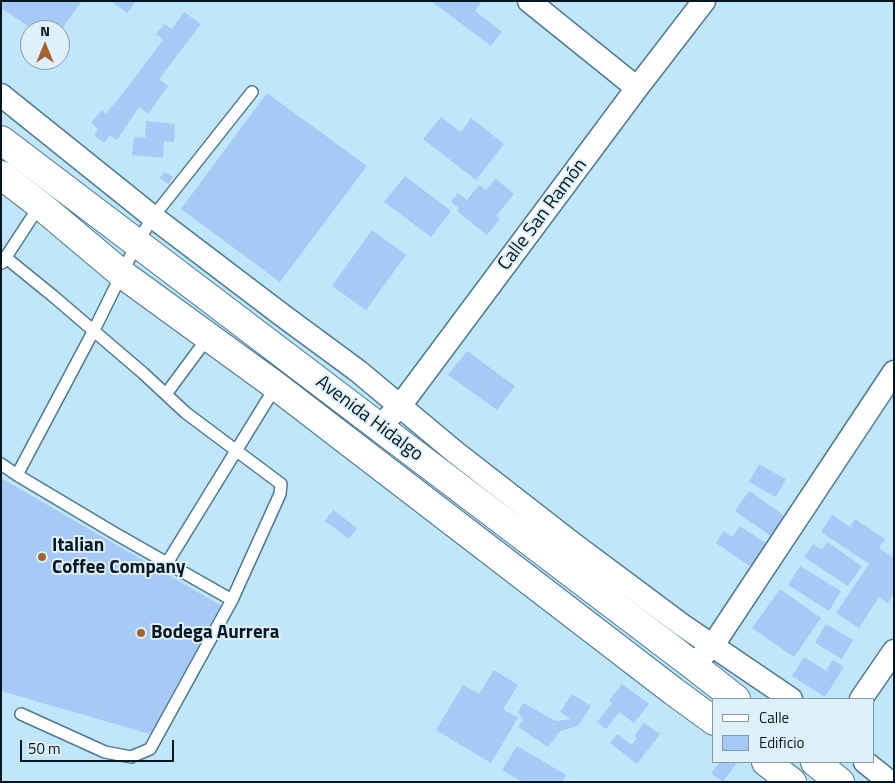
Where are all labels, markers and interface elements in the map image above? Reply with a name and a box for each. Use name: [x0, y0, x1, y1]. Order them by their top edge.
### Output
north arrow: [20, 20, 70, 70]
text: N: [40, 20, 50, 41]
street label: Calle San Ramón: [494, 155, 592, 275]
street label: Avenida Hidalgo: [311, 371, 427, 467]
place label: Italian Coffee Company: [52, 535, 185, 579]
marker: Italian Coffee Company: [36, 551, 48, 563]
place label: Bodega Aurrera: [151, 622, 279, 644]
marker: Bodega Aurrera: [135, 627, 147, 639]
legend: [712, 698, 875, 763]
text: Calle: [759, 706, 789, 729]
scale bar: [22, 730, 176, 762]
text: Edificio: [759, 731, 804, 754]
text: 50 m: [28, 737, 61, 760]

